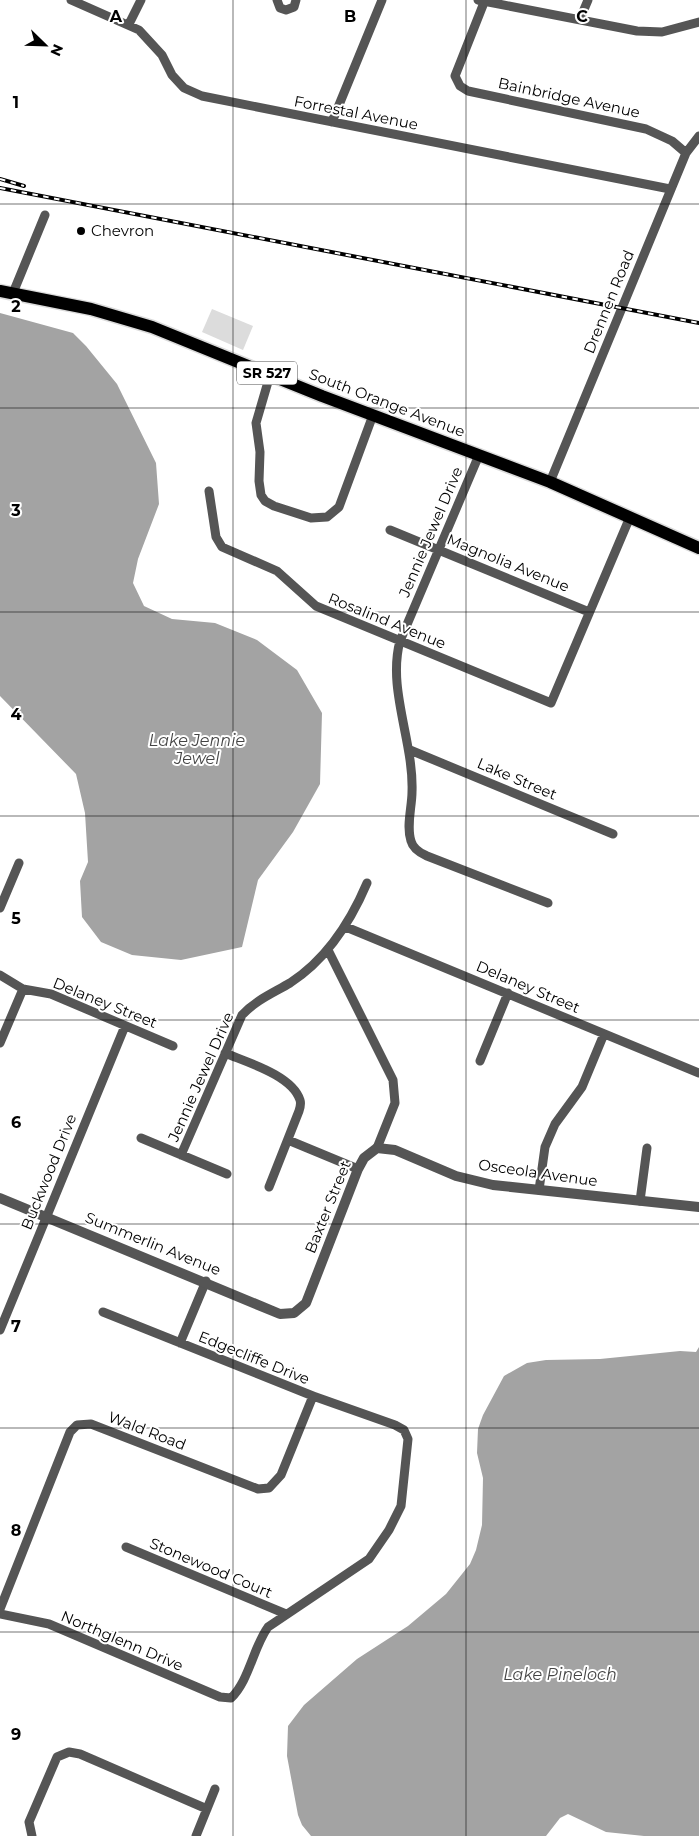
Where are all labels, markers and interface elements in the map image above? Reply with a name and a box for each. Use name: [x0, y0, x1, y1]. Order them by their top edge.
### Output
text: A: [109, 7, 123, 26]
text: B: [344, 7, 356, 26]
text: C: [576, 7, 588, 26]
north arrow: [20, 20, 70, 70]
text: N: [46, 41, 67, 59]
street label: Bainbridge Avenue: [496, 73, 642, 122]
street label: Forrestal Avenue: [292, 91, 420, 134]
text: 1: [13, 93, 19, 112]
place label: Chevron: [91, 221, 154, 240]
marker: Chevron: [75, 225, 87, 237]
street label: Drennen Road: [579, 247, 638, 356]
text: 2: [11, 297, 21, 316]
road number: SR 527: [237, 362, 297, 384]
street label: South Orange Avenue: [306, 364, 468, 441]
street label: Jennie Jewel Drive: [394, 464, 467, 601]
text: 3: [10, 501, 21, 520]
street label: Magnolia Avenue: [444, 529, 572, 596]
street label: Rosalind Avenue: [326, 588, 449, 653]
text: 4: [10, 705, 22, 724]
water label: Lake Jennie Jewel: [149, 731, 245, 768]
street label: Lake Street: [475, 753, 560, 804]
text: 5: [11, 909, 21, 928]
street label: Delaney Street: [473, 956, 583, 1017]
street label: Delaney Street: [50, 973, 160, 1032]
street label: Jennie Jewel Drive: [163, 1009, 238, 1145]
street label: Buckwood Drive: [17, 1111, 80, 1233]
text: 6: [11, 1113, 21, 1132]
street label: Osceola Avenue: [477, 1155, 599, 1190]
street label: Baxter Street: [300, 1158, 355, 1256]
street label: Summerlin Avenue: [82, 1208, 224, 1279]
text: 7: [11, 1317, 21, 1336]
street label: Edgecliffe Drive: [196, 1327, 313, 1388]
street label: Wald Road: [105, 1407, 189, 1454]
text: 8: [11, 1521, 21, 1540]
street label: Stonewood Court: [147, 1533, 275, 1602]
street label: Northglenn Drive: [58, 1606, 186, 1675]
water label: Lake Pineloch: [503, 1665, 617, 1684]
text: 9: [11, 1725, 21, 1744]

